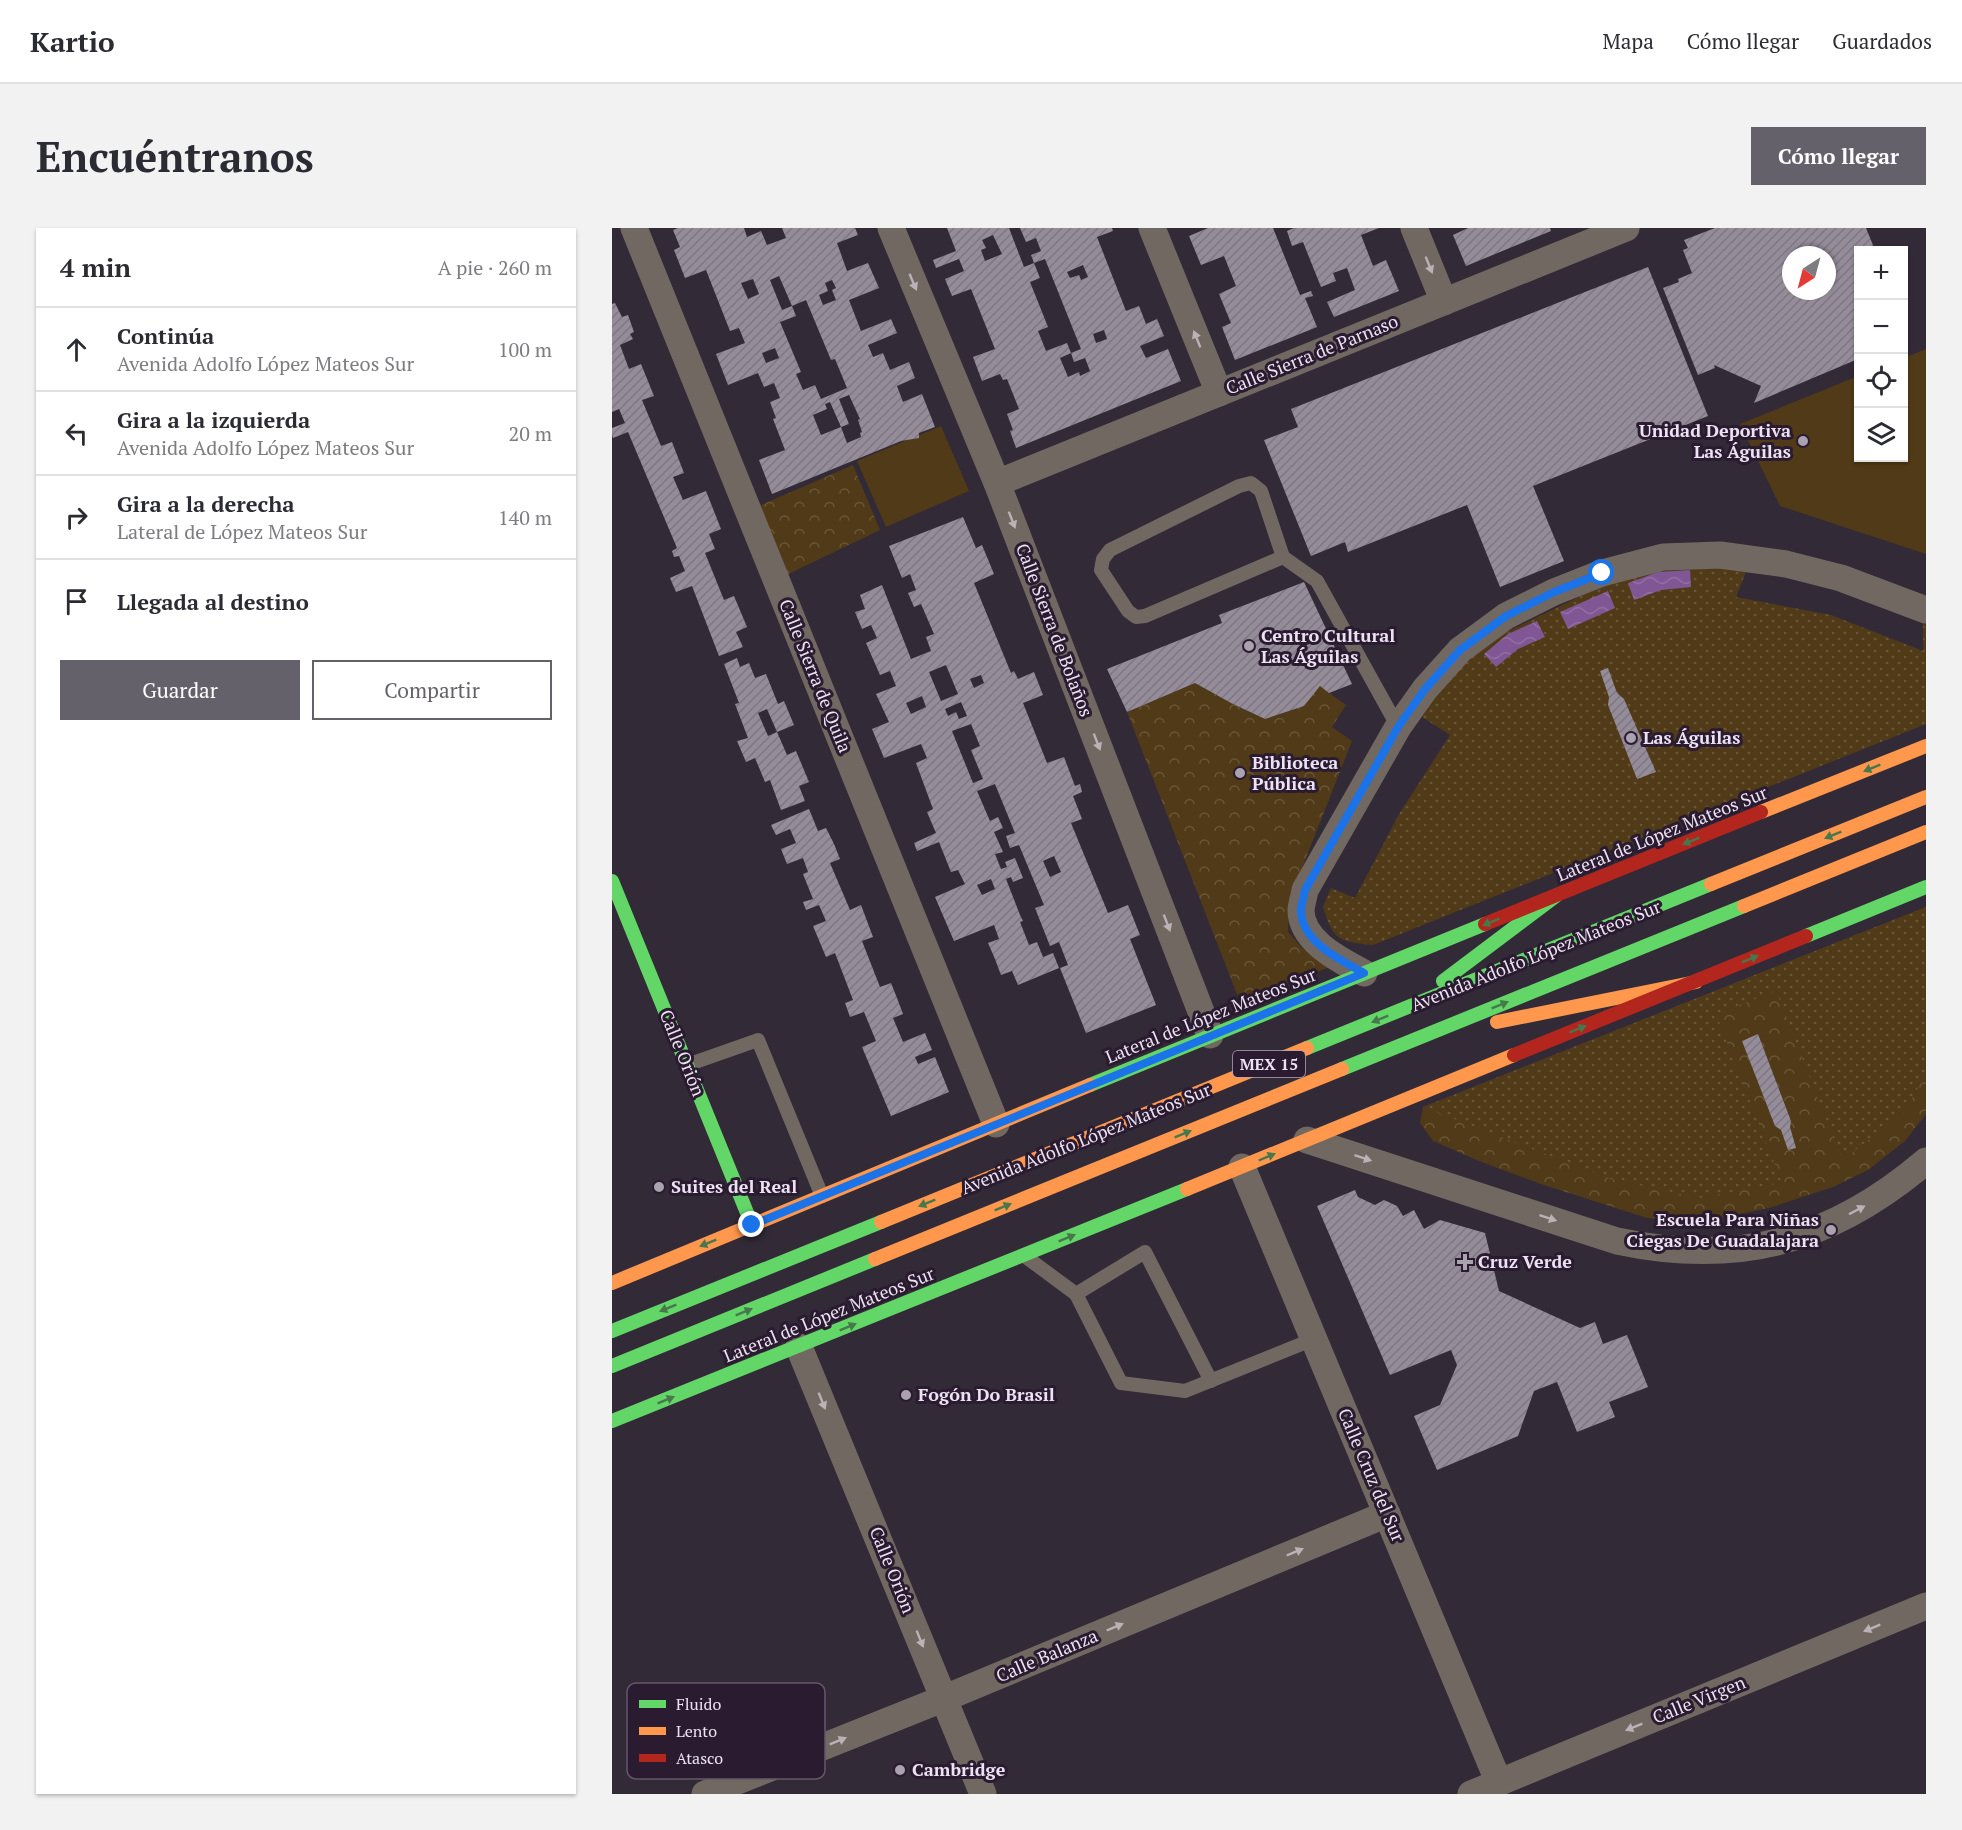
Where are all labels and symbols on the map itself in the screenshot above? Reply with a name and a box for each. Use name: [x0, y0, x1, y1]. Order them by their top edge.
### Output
north arrow: [1782, 246, 1836, 300]
one-way arrow: [1425, 256, 1434, 274]
one-way arrow: [909, 273, 918, 291]
street label: Calle Sierra de Parnaso: [1222, 308, 1401, 400]
one-way arrow: [1192, 329, 1202, 347]
place label: Unidad Deportiva Las Águilas: [1639, 418, 1791, 463]
marker: Unidad Deportiva Las Águilas: [1796, 434, 1810, 448]
one-way arrow: [1007, 512, 1017, 530]
street label: Calle Sierra de Bolaños: [1011, 540, 1099, 720]
route start: [1588, 559, 1614, 585]
street label: Calle Sierra de Quila: [774, 595, 858, 756]
place label: Centro Cultural Las Águilas: [1261, 623, 1395, 668]
marker: Centro Cultural Las Águilas: [1242, 639, 1256, 653]
place label: Las Águilas: [1643, 725, 1740, 749]
marker: Las Águilas: [1624, 731, 1638, 745]
one-way arrow: [1092, 733, 1102, 751]
place label: Biblioteca Pública: [1252, 750, 1338, 795]
one-way arrow: [1863, 764, 1881, 773]
marker: Biblioteca Pública: [1233, 766, 1247, 780]
street label: Lateral de López Mateos Sur: [1553, 780, 1771, 886]
one-way arrow: [1824, 831, 1842, 840]
one-way arrow: [1682, 837, 1700, 846]
street label: Avenida Adolfo López Mateos Sur: [1407, 894, 1664, 1016]
one-way arrow: [1162, 915, 1172, 933]
one-way arrow: [1481, 917, 1499, 927]
one-way arrow: [1742, 954, 1760, 964]
street label: Lateral de López Mateos Sur: [1102, 962, 1320, 1068]
one-way arrow: [1491, 1000, 1509, 1009]
street label: Calle Orión: [655, 1006, 711, 1100]
one-way arrow: [1371, 1015, 1389, 1024]
one-way arrow: [1570, 1024, 1588, 1034]
road number: MEX 15: [1233, 1051, 1305, 1077]
street label: Avenida Adolfo López Mateos Sur: [957, 1077, 1214, 1199]
one-way arrow: [1174, 1129, 1192, 1138]
one-way arrow: [1258, 1152, 1276, 1161]
one-way arrow: [1354, 1153, 1372, 1163]
place label: Suites del Real: [671, 1174, 797, 1198]
marker: Suites del Real: [652, 1180, 666, 1194]
one-way arrow: [918, 1199, 936, 1208]
one-way arrow: [994, 1202, 1012, 1212]
one-way arrow: [1849, 1205, 1866, 1215]
place label: Escuela Para Niñas Ciegas De Guadalajara: [1626, 1207, 1819, 1252]
route end: [738, 1211, 764, 1237]
one-way arrow: [1539, 1214, 1557, 1223]
marker: Escuela Para Niñas Ciegas De Guadalajara: [1824, 1223, 1838, 1237]
one-way arrow: [1058, 1233, 1076, 1243]
one-way arrow: [699, 1239, 717, 1248]
place label: Cruz Verde: [1478, 1249, 1572, 1273]
marker: Cruz Verde: [1456, 1253, 1474, 1271]
street label: Lateral de López Mateos Sur: [720, 1261, 938, 1367]
one-way arrow: [659, 1303, 677, 1313]
one-way arrow: [735, 1307, 753, 1316]
one-way arrow: [839, 1322, 857, 1332]
place label: Fogón Do Brasil: [918, 1382, 1055, 1406]
marker: Fogón Do Brasil: [899, 1388, 913, 1402]
one-way arrow: [818, 1392, 827, 1410]
one-way arrow: [658, 1394, 676, 1404]
street label: Calle Cruz del Sur: [1333, 1404, 1411, 1545]
street label: Calle Orión: [865, 1523, 921, 1617]
one-way arrow: [1287, 1547, 1305, 1557]
one-way arrow: [1106, 1622, 1124, 1631]
street label: Calle Balanza: [992, 1623, 1101, 1687]
one-way arrow: [1863, 1624, 1881, 1633]
one-way arrow: [915, 1631, 925, 1649]
street label: Calle Virgen: [1649, 1669, 1749, 1729]
legend: [627, 1683, 825, 1779]
text: Fluido: [676, 1693, 721, 1715]
text: Lento: [676, 1720, 717, 1742]
one-way arrow: [1624, 1722, 1642, 1732]
one-way arrow: [829, 1736, 847, 1746]
text: Atasco: [676, 1747, 723, 1769]
place label: Cambridge: [912, 1757, 1006, 1781]
marker: Cambridge: [893, 1763, 907, 1777]

